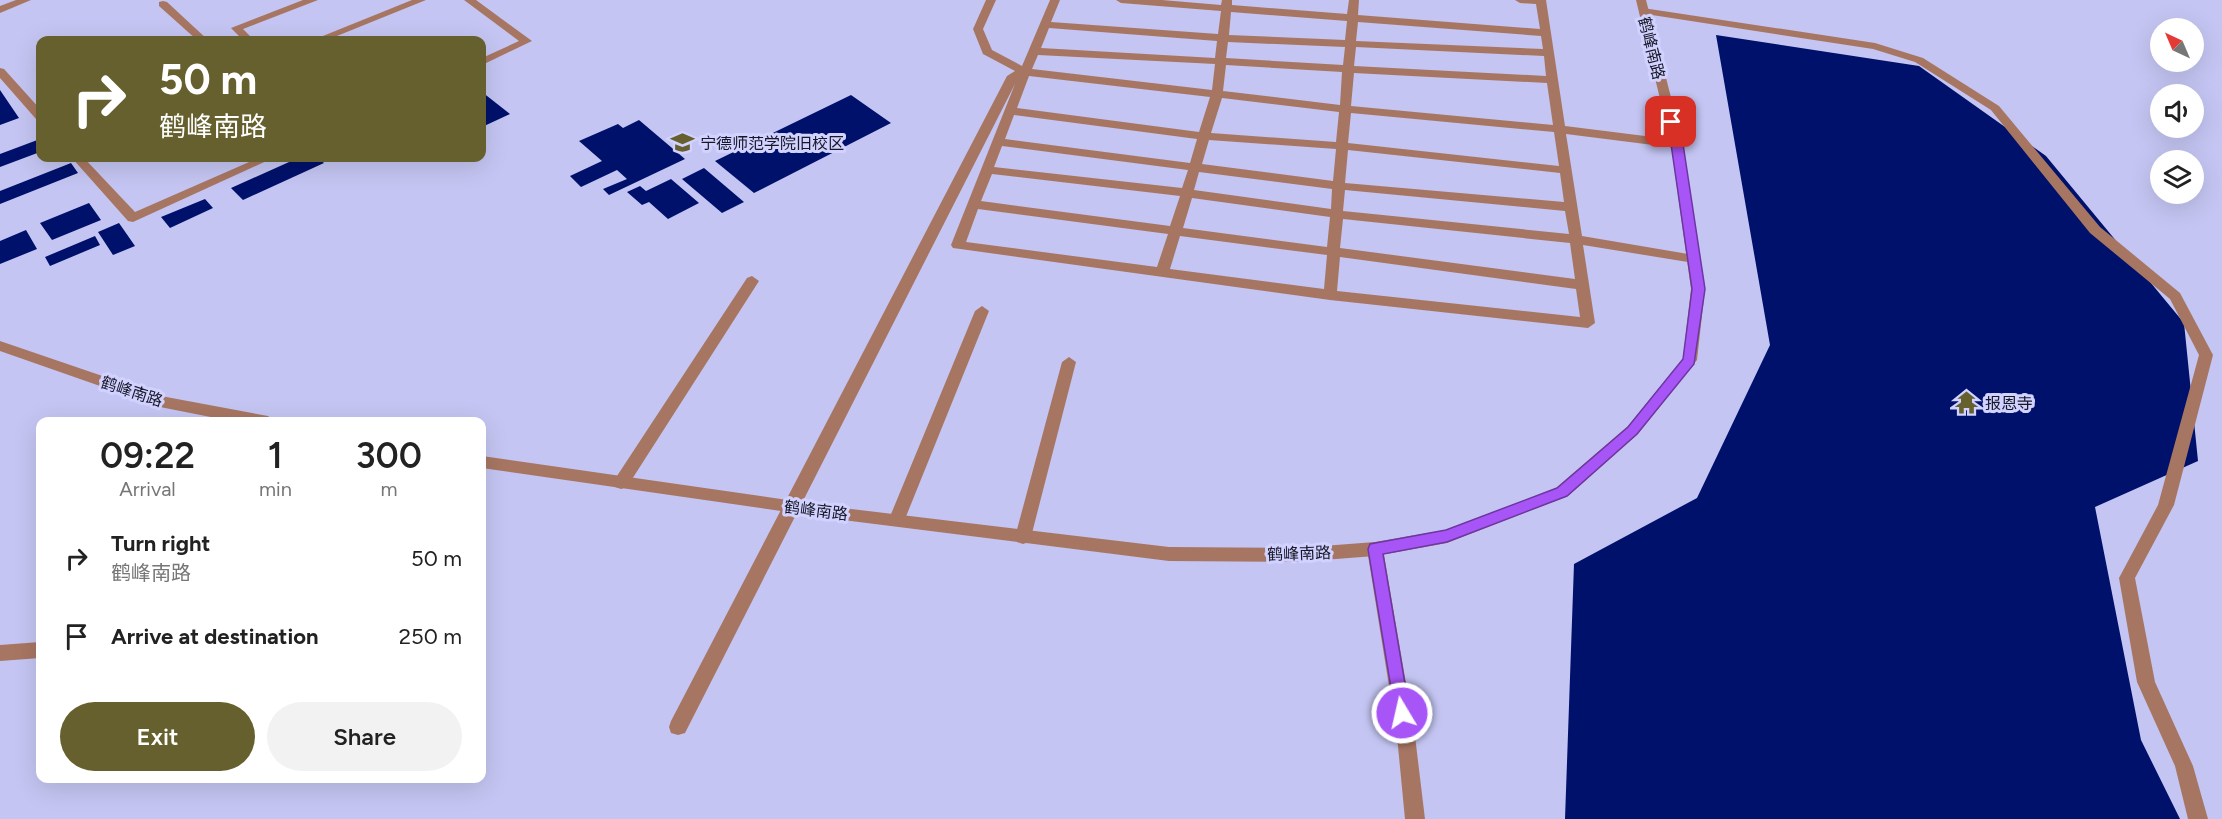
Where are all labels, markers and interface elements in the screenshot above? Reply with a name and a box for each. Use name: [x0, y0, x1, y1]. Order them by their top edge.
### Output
street label: 鹤峰南路: [1635, 15, 1668, 81]
north arrow: [2150, 18, 2204, 72]
map controls: [2150, 18, 2204, 204]
text: 50 m: [159, 54, 257, 105]
icon: right: [60, 60, 138, 138]
button: sound: [2150, 84, 2204, 138]
pin: [1645, 96, 1696, 147]
icon: arrive: [1654, 105, 1687, 138]
text: 鹤峰南路: [159, 110, 267, 143]
school or university icon: 宁德师范学院旧校区: [669, 130, 695, 156]
place label: 宁德师范学院旧校区: [700, 134, 844, 153]
button: layers: [2150, 150, 2204, 204]
street label: 鹤峰南路: [98, 373, 165, 410]
temple icon: 报恩寺: [1954, 390, 1980, 416]
place label: 报恩寺: [1985, 394, 2033, 413]
text: 09:22: [100, 434, 195, 477]
text: 1: [268, 434, 283, 477]
text: 300: [356, 434, 422, 477]
text: Arrival: [119, 477, 176, 501]
text: min: [259, 477, 292, 501]
text: m: [380, 477, 397, 501]
street label: 鹤峰南路: [783, 497, 849, 524]
text: Turn right: [111, 530, 210, 557]
icon: right: [60, 542, 93, 575]
street label: 鹤峰南路: [1267, 543, 1331, 564]
text: 50 m: [411, 545, 462, 572]
text: 鹤峰南路: [111, 561, 191, 585]
icon: arrive: [60, 620, 93, 653]
text: Arrive at destination: [111, 623, 319, 650]
text: 250 m: [399, 623, 462, 650]
position arrow: [1370, 681, 1434, 745]
button: Exit: [60, 702, 255, 771]
button: Share: [267, 702, 462, 771]

